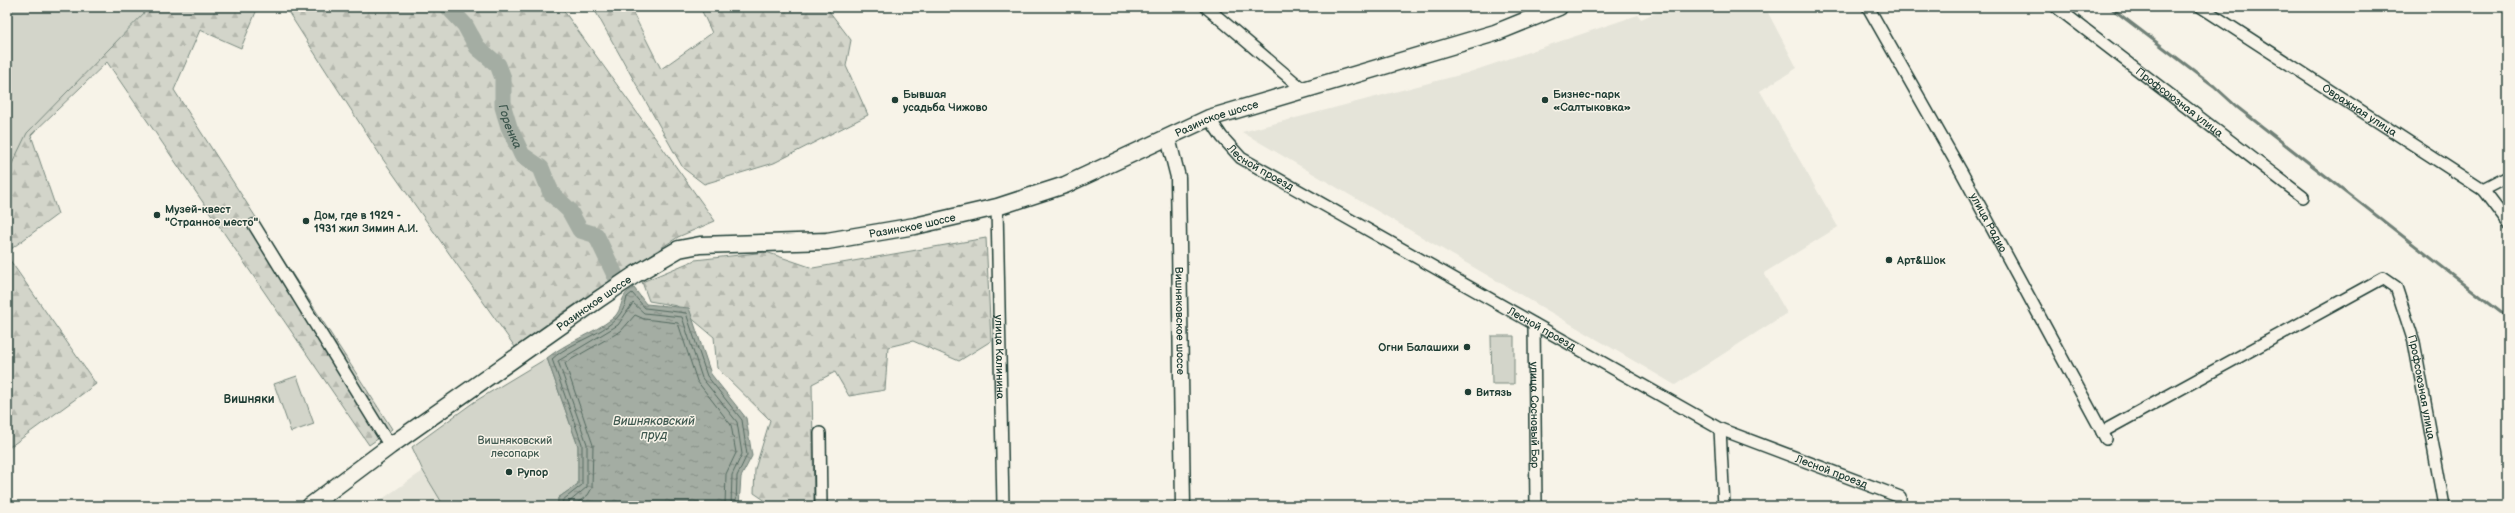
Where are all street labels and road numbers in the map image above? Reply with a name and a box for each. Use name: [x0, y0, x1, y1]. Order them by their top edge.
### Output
street label: Профсоюзная улица: [2133, 65, 2226, 140]
street label: Овражная улица: [2319, 81, 2399, 140]
street label: Разинское шоссе: [1173, 98, 1260, 140]
street label: Лесной проезд: [1224, 141, 1296, 194]
street label: улица Радио: [1967, 191, 2010, 255]
street label: Разинское шоссе: [868, 211, 957, 241]
street label: Вишняковское шоссе: [1172, 266, 1187, 375]
street label: Разинское шоссе: [554, 273, 634, 334]
street label: Лесной проезд: [1504, 304, 1578, 353]
street label: улица Калинина: [992, 315, 1007, 400]
street label: Профсоюзная улица: [2405, 333, 2438, 441]
street label: улица Сосновый Бор: [1527, 362, 1542, 469]
street label: Лесной проезд: [1793, 452, 1870, 491]

